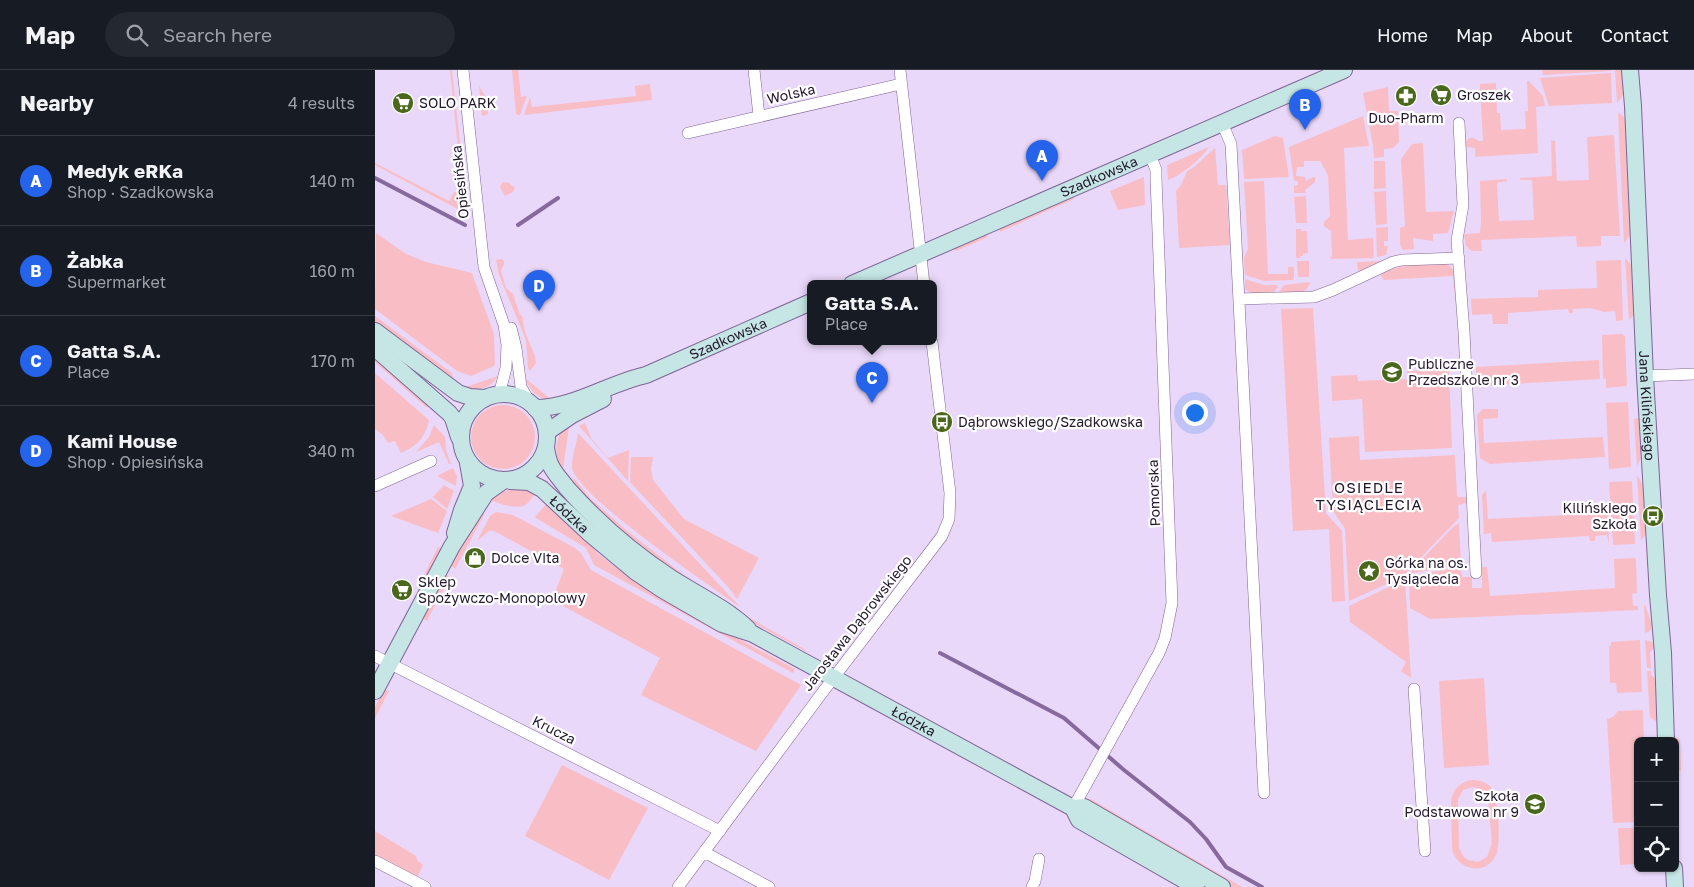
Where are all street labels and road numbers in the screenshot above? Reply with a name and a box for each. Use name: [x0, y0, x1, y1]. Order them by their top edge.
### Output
street label: Wolska: [765, 80, 817, 107]
street label: Opiesińska: [447, 144, 472, 220]
street label: Szadkowska: [1057, 152, 1140, 201]
street label: Szadkowska: [686, 314, 769, 363]
street label: Jana Kilińskiego: [1636, 350, 1659, 461]
street label: Pomorska: [1144, 459, 1163, 527]
street label: Łódzka: [546, 491, 593, 537]
street label: Jarosława Dąbrowskiego: [798, 552, 915, 694]
street label: Łódzka: [889, 702, 939, 740]
street label: Krucza: [530, 711, 579, 748]

